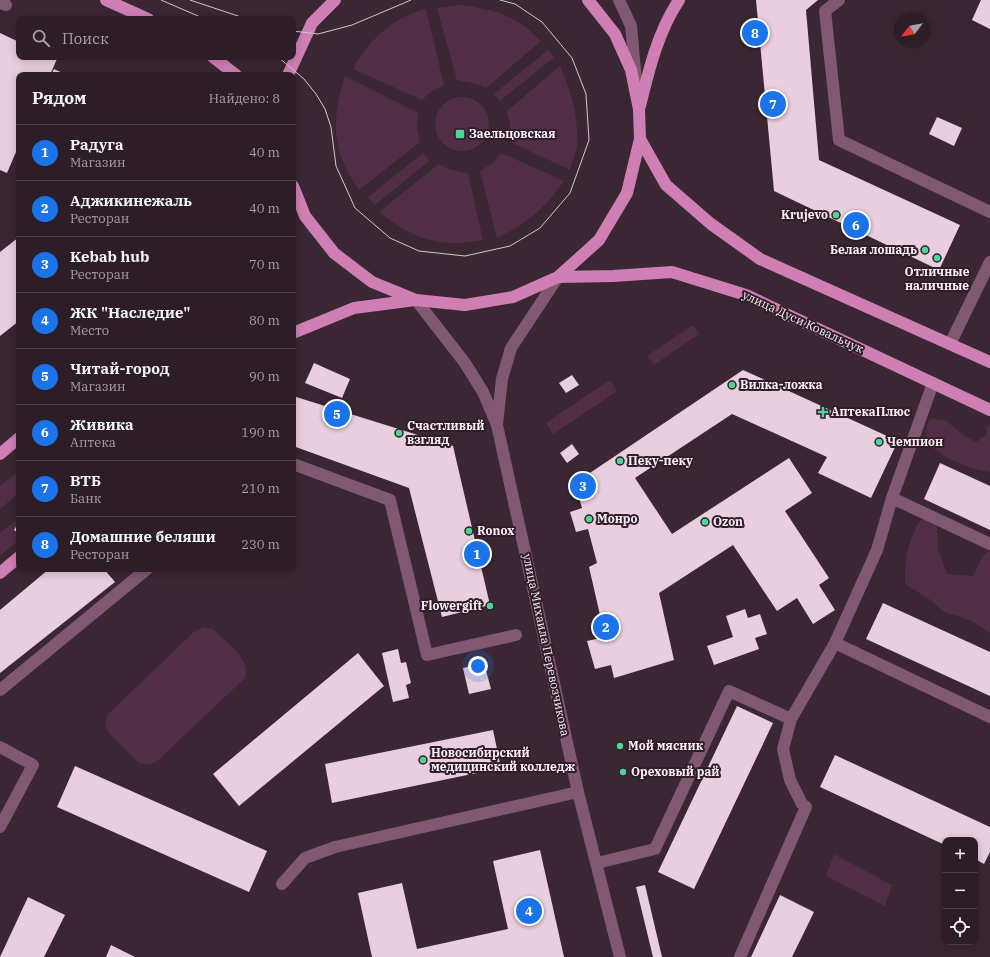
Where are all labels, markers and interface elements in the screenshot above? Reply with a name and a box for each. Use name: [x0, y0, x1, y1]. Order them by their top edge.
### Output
north arrow: [894, 12, 930, 48]
search box: [16, 16, 296, 60]
pin: 8: [742, 18, 768, 48]
icon: search: [30, 27, 52, 49]
text: Поиск: [62, 29, 109, 48]
text: Рядом: [32, 87, 87, 109]
pin: 7: [760, 89, 786, 119]
text: Найдено: 8: [209, 90, 280, 107]
place label: Заельцовская: [469, 126, 556, 141]
marker: Заельцовская: [454, 128, 466, 140]
text: Радуга: [70, 135, 123, 154]
text: 1: [41, 144, 49, 161]
text: 40 m: [249, 144, 280, 161]
text: Магазин: [70, 154, 126, 171]
text: Аджикинежаль: [70, 191, 192, 210]
text: 2: [41, 200, 49, 217]
text: 40 m: [249, 200, 280, 217]
place label: Krujevo: [781, 207, 828, 222]
text: Ресторан: [70, 210, 129, 227]
marker: Krujevo: [831, 210, 841, 220]
pin: 6: [843, 210, 869, 240]
place label: Белая лошадь: [830, 242, 917, 257]
marker: Белая лошадь: [920, 245, 930, 255]
text: Kebab hub: [70, 247, 149, 266]
marker: Отличные наличные: [932, 253, 942, 263]
text: 3: [41, 256, 49, 273]
text: 70 m: [249, 256, 280, 273]
place label: Отличные наличные: [905, 264, 970, 293]
text: Ресторан: [70, 266, 129, 283]
street label: улица Дуси Ковальчук: [740, 287, 866, 356]
text: ЖК "Наследие": [70, 303, 190, 322]
text: 4: [41, 312, 49, 329]
text: 80 m: [249, 312, 280, 329]
text: Место: [70, 322, 109, 339]
text: Читай-город: [70, 359, 169, 378]
text: 5: [41, 368, 49, 385]
text: 90 m: [249, 368, 280, 385]
place label: Вилка-ложка: [740, 377, 823, 392]
text: Магазин: [70, 378, 126, 395]
marker: Вилка-ложка: [727, 380, 737, 390]
pin: 5: [324, 399, 350, 429]
place label: АптекаПлюс: [831, 404, 911, 419]
marker: АптекаПлюс: [818, 407, 828, 417]
text: Живика: [70, 415, 133, 434]
place label: Счастливый взгляд: [407, 418, 484, 447]
text: 6: [41, 424, 49, 441]
text: 190 m: [241, 424, 280, 441]
marker: Счастливый взгляд: [394, 428, 404, 438]
text: Аптека: [70, 434, 116, 451]
place label: Чемпион: [887, 434, 943, 449]
marker: Чемпион: [874, 437, 884, 447]
place label: Пеку-пеку: [628, 453, 693, 468]
marker: Пеку-пеку: [615, 456, 625, 466]
text: ВТБ: [70, 471, 101, 490]
pin: 3: [570, 471, 596, 501]
text: 7: [41, 480, 49, 497]
text: 210 m: [241, 480, 280, 497]
text: Банк: [70, 490, 101, 507]
place label: Монро: [597, 511, 638, 526]
marker: Монро: [584, 514, 594, 524]
place label: Ozon: [713, 514, 743, 529]
marker: Ozon: [700, 517, 710, 527]
place label: Ronox: [477, 523, 514, 538]
marker: Ronox: [464, 526, 474, 536]
text: Домашние беляши: [70, 527, 216, 546]
text: 8: [41, 536, 49, 553]
text: 230 m: [241, 536, 280, 553]
pin: 1: [464, 539, 490, 569]
text: Ресторан: [70, 546, 129, 563]
street label: улица Михаила Перевозчикова: [520, 552, 573, 738]
place label: Flowergift: [421, 598, 483, 613]
marker: Flowergift: [485, 601, 495, 611]
pin: 2: [593, 612, 619, 642]
your location: [468, 656, 488, 676]
place label: Мой мясник: [628, 738, 704, 753]
marker: Мой мясник: [615, 741, 625, 751]
place label: Новосибирский медицинский колледж: [431, 745, 576, 774]
marker: Новосибирский медицинский колледж: [418, 755, 428, 765]
place label: Ореховый рай: [631, 764, 719, 779]
marker: Ореховый рай: [618, 767, 628, 777]
map controls: [942, 837, 978, 945]
button: +: [942, 837, 978, 873]
button: −: [942, 873, 978, 909]
pin: 4: [516, 896, 542, 926]
button: locate: [942, 909, 978, 945]

